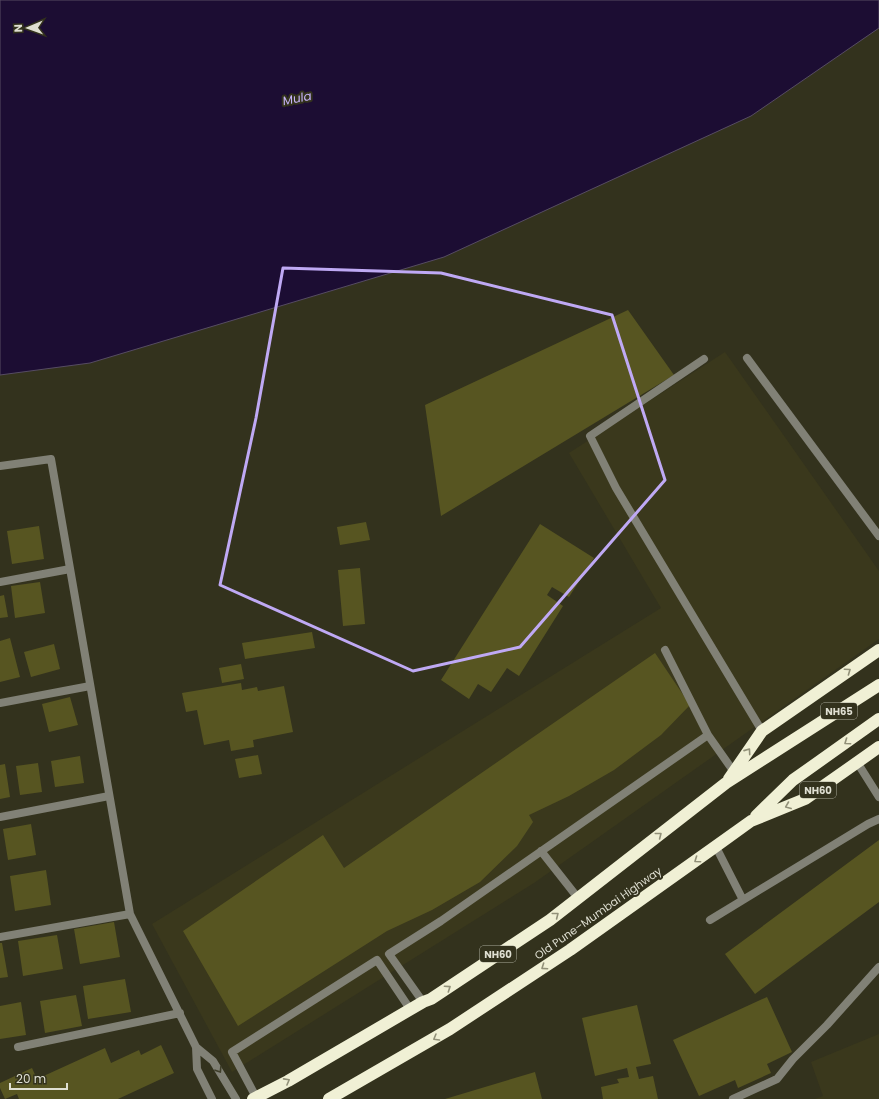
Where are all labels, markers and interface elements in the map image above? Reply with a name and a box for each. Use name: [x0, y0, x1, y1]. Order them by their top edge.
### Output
north arrow: [8, 8, 48, 48]
text: N: [10, 24, 26, 33]
water label: Mula: [281, 87, 313, 109]
one-way arrow: [844, 669, 851, 676]
road number: NH65: [821, 703, 857, 719]
one-way arrow: [845, 737, 852, 744]
one-way arrow: [743, 749, 750, 756]
road number: NH60: [800, 782, 836, 798]
one-way arrow: [784, 801, 792, 809]
one-way arrow: [654, 833, 661, 840]
one-way arrow: [694, 855, 701, 863]
street label: Old Pune–Mumbai Highway: [531, 862, 666, 963]
one-way arrow: [551, 913, 558, 920]
road number: NH60: [480, 946, 516, 962]
one-way arrow: [541, 962, 548, 969]
one-way arrow: [444, 985, 451, 993]
one-way arrow: [432, 1033, 440, 1040]
scale bar: [10, 1065, 67, 1091]
one-way arrow: [214, 1066, 222, 1073]
text: 20 m: [16, 1070, 46, 1087]
one-way arrow: [283, 1079, 291, 1086]

